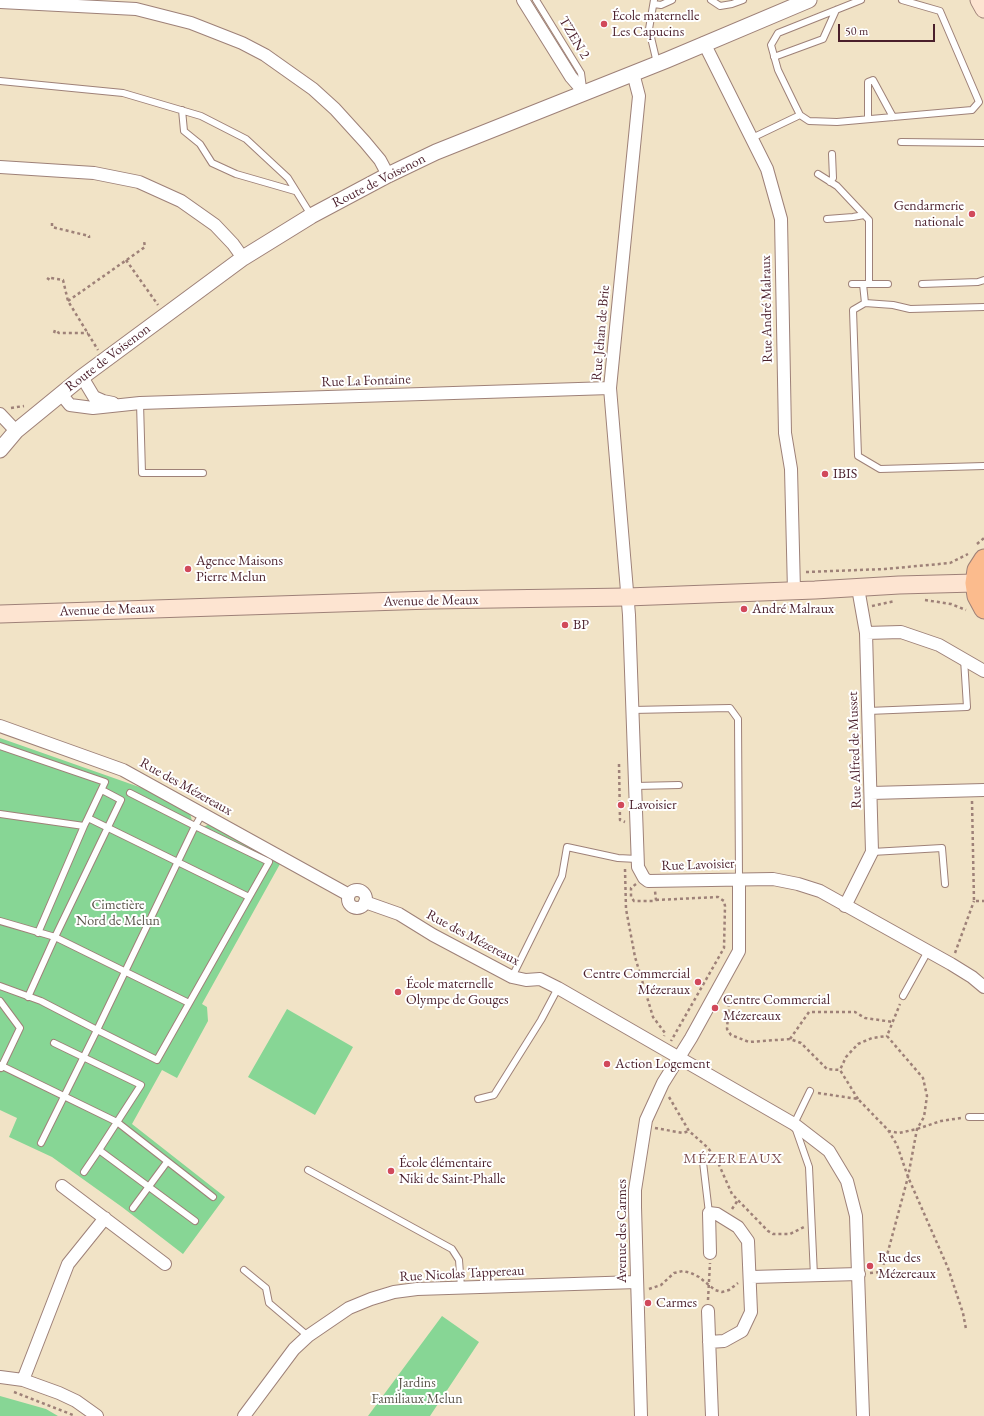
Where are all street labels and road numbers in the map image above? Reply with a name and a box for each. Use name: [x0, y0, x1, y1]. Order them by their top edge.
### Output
street label: TZEN 2: [555, 14, 593, 62]
street label: Route de Voisenon: [330, 150, 428, 212]
street label: Rue André Malraux: [758, 255, 776, 363]
street label: Rue Jehan de Brie: [588, 284, 614, 382]
street label: Route de Voisenon: [62, 320, 154, 396]
street label: Rue La Fontaine: [321, 371, 411, 391]
street label: Avenue de Meaux: [383, 592, 479, 610]
street label: Avenue de Meaux: [59, 600, 155, 620]
street label: Rue Alfred de Musset: [845, 691, 865, 809]
street label: Rue des Mézereaux: [137, 755, 235, 819]
street label: Rue Lavoisier: [661, 855, 735, 875]
street label: Rue des Mézereaux: [424, 906, 522, 970]
street label: Avenue des Carmes: [614, 1179, 630, 1283]
street label: Rue Nicolas Tappereau: [399, 1262, 525, 1286]

